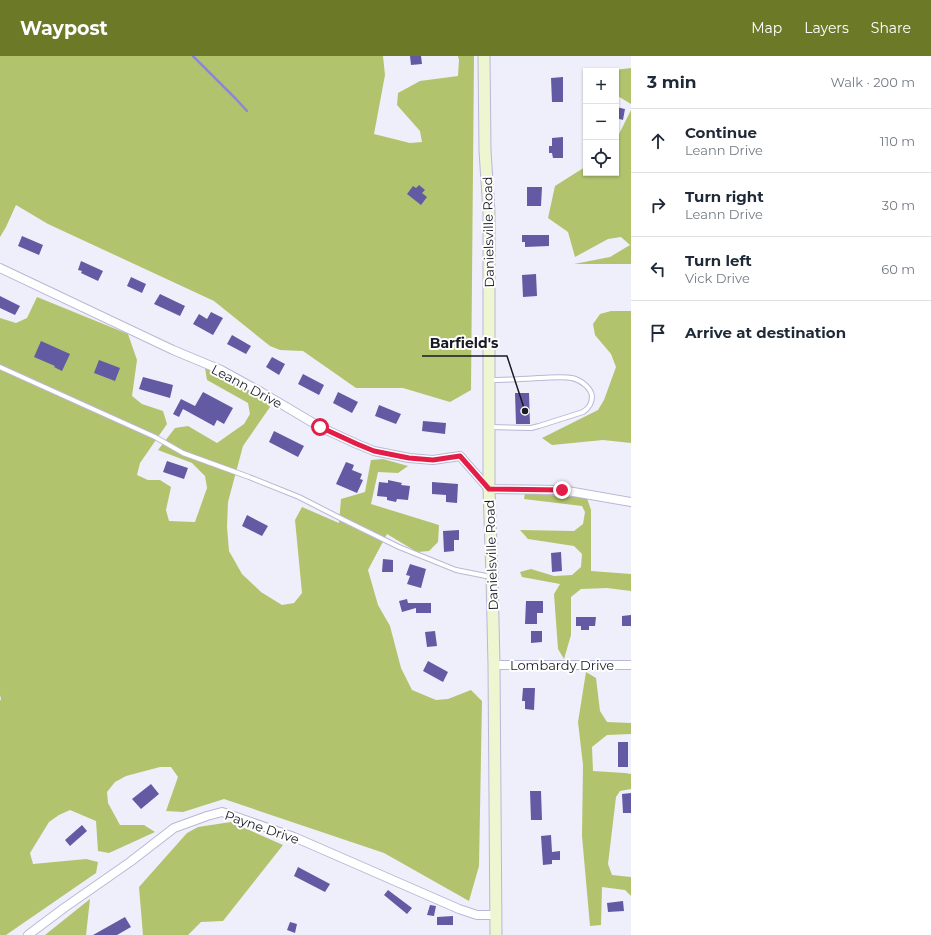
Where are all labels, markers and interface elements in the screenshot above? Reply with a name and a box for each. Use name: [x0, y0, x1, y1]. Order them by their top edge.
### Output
text: Waypost: [20, 17, 108, 40]
text: Map: [751, 19, 782, 37]
text: Layers: [804, 19, 849, 37]
text: Share: [871, 19, 911, 37]
map controls: [583, 68, 619, 176]
button: +: [583, 68, 619, 104]
text: 3 min: [647, 72, 697, 92]
text: Walk · 200 m: [830, 74, 915, 90]
button: −: [583, 104, 619, 140]
text: Continue: [685, 123, 757, 142]
icon: ahead: [647, 130, 669, 152]
text: 110 m: [880, 133, 915, 149]
button: locate: [583, 140, 619, 176]
text: Leann Drive: [685, 142, 763, 158]
street label: Danielsville Road: [479, 176, 497, 288]
text: Turn right: [685, 187, 764, 206]
icon: right: [647, 194, 669, 216]
text: 30 m: [882, 197, 915, 213]
text: Leann Drive: [685, 206, 763, 222]
text: Turn left: [685, 251, 752, 270]
icon: left: [647, 258, 669, 280]
text: 60 m: [881, 261, 915, 277]
text: Vick Drive: [685, 270, 750, 286]
icon: arrive: [647, 322, 669, 344]
text: Arrive at destination: [685, 323, 846, 342]
callout: Barfield's: [422, 330, 507, 356]
text: Barfield's: [430, 334, 499, 352]
street label: Leann Drive: [209, 361, 285, 411]
route start: [311, 418, 329, 436]
route end: [553, 481, 571, 499]
street label: Danielsville Road: [481, 499, 501, 611]
street label: Lombardy Drive: [510, 657, 614, 673]
street label: Payne Drive: [223, 807, 301, 847]

